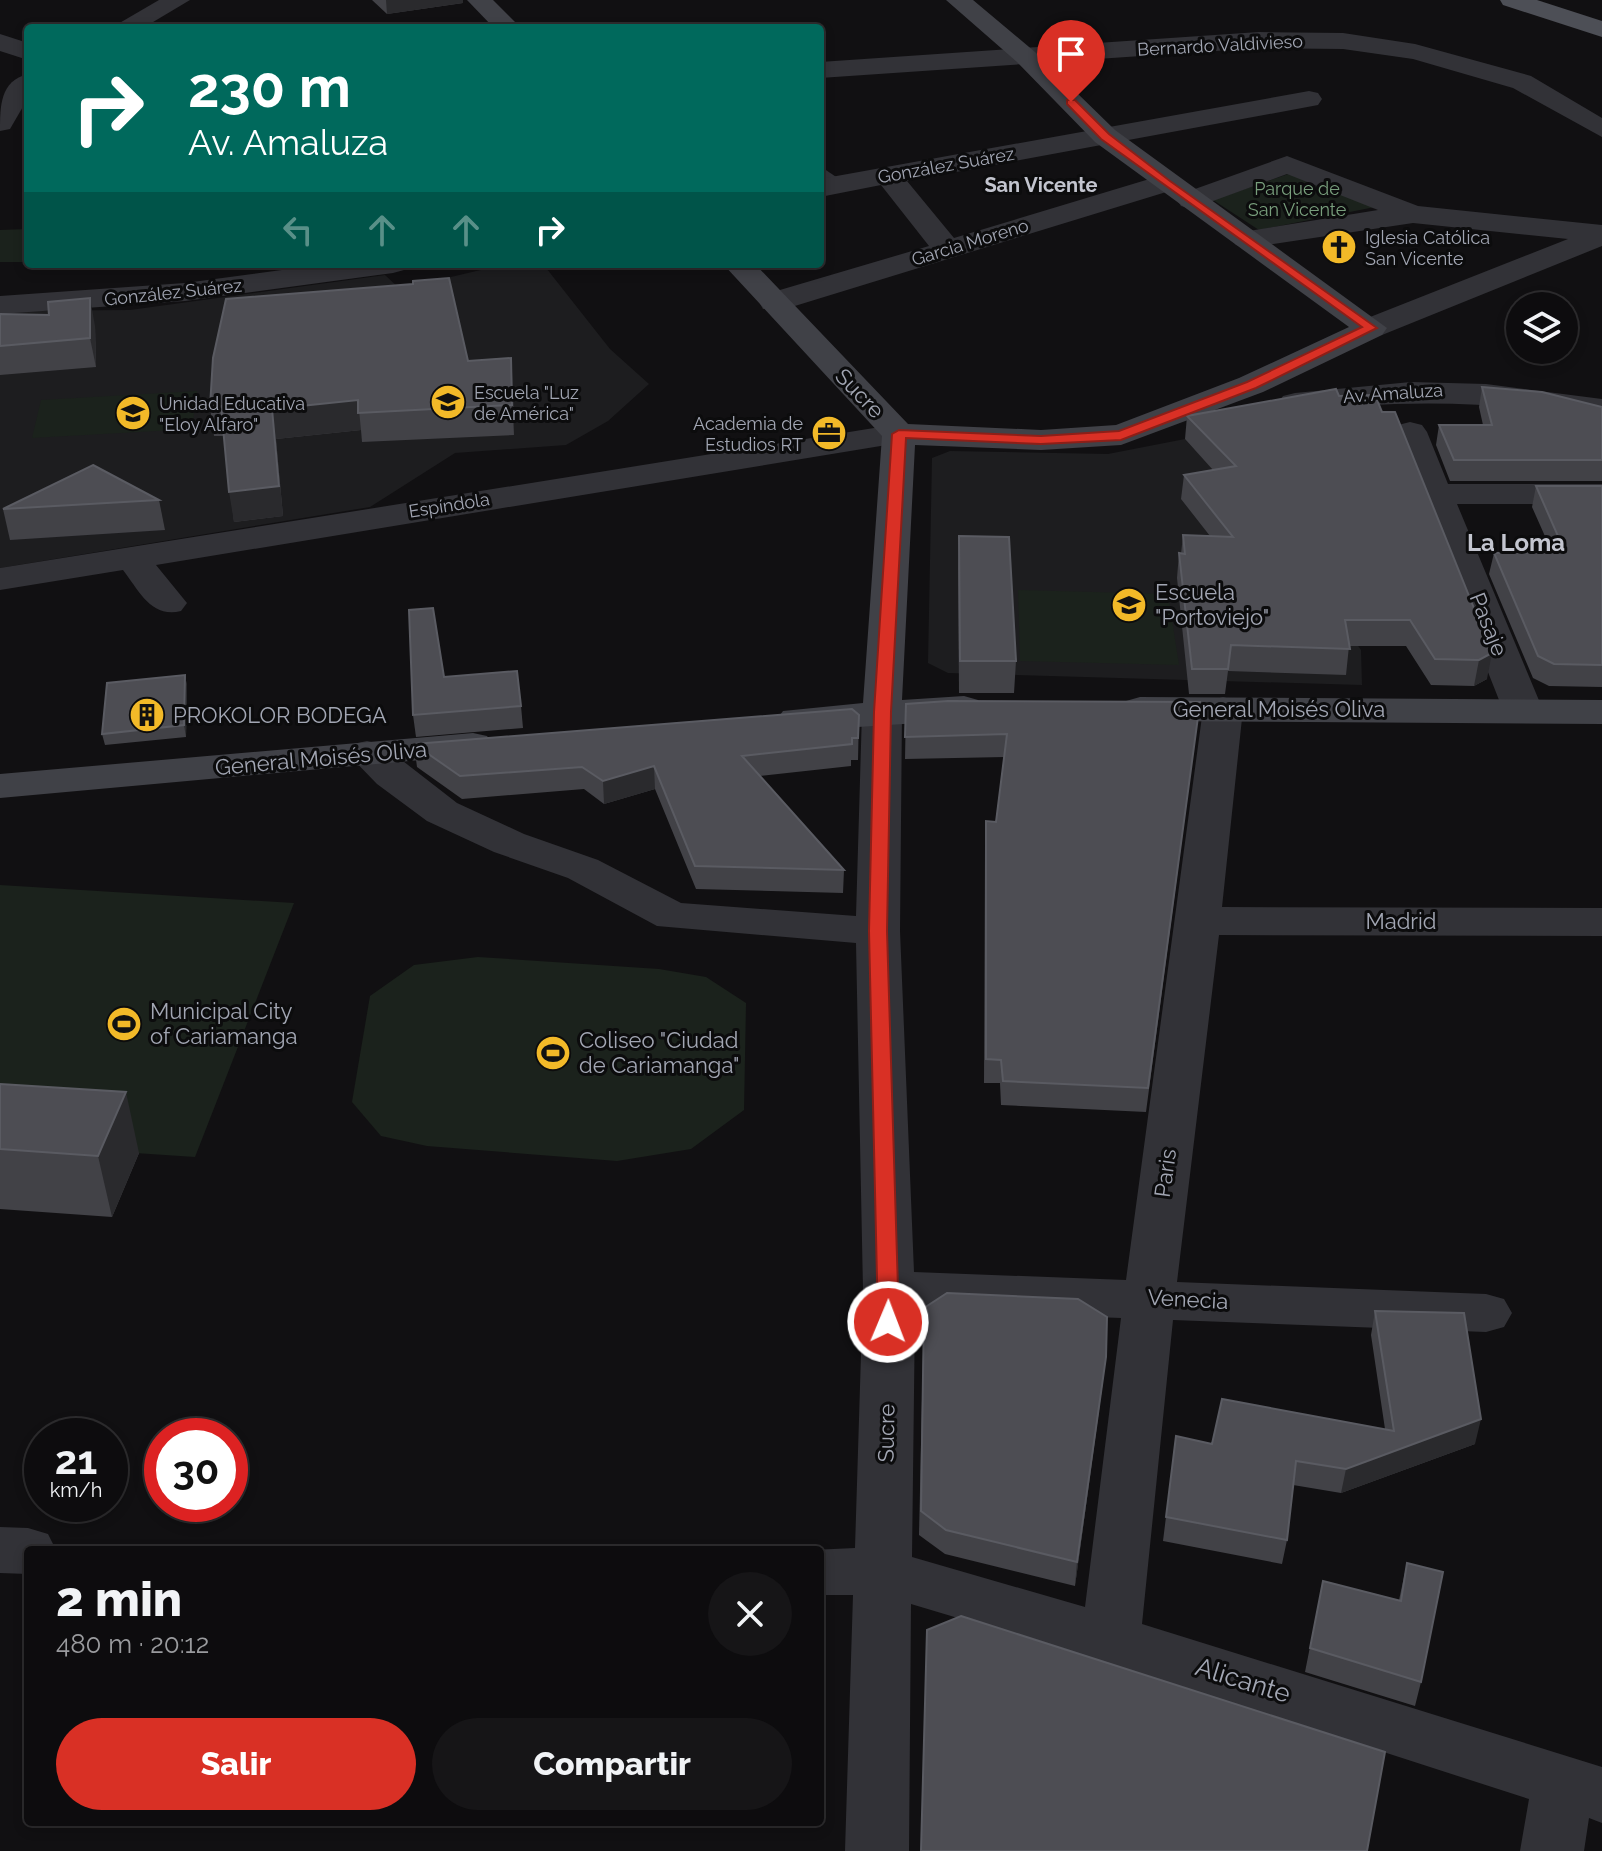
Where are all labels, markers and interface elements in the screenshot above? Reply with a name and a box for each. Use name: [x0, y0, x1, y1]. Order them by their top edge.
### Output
pin: [1037, 20, 1105, 102]
street label: Bernardo Valdivieso: [1137, 30, 1304, 60]
icon: arrive: [1049, 32, 1093, 76]
text: 230 m: [188, 54, 351, 120]
icon: right: [56, 56, 160, 160]
text: Av. Amaluza: [188, 121, 388, 163]
street label: González Suárez: [876, 143, 1016, 187]
district label: San Vicente: [984, 173, 1098, 197]
park label: Parque de San Vicente: [1248, 178, 1347, 220]
icon: left: [276, 208, 320, 252]
icon: ahead: [360, 208, 404, 252]
icon: ahead: [444, 208, 488, 252]
icon: right: [528, 208, 572, 252]
street label: Garcia Moreno: [909, 214, 1031, 270]
place label: Iglesia Católica San Vicente: [1365, 227, 1490, 269]
church icon: Iglesia Católica San Vicente: [1320, 228, 1358, 266]
street label: González Suárez: [103, 274, 243, 310]
map controls: [1506, 292, 1578, 364]
button: layers: [1506, 292, 1578, 364]
street label: Sucre: [830, 363, 890, 423]
street label: Av. Amaluza: [1342, 379, 1444, 407]
place label: Escuela "Luz de América": [474, 382, 579, 424]
school or university icon: Escuela "Luz de América": [429, 383, 467, 421]
place label: Unidad Educativa "Eloy Alfaro": [159, 393, 305, 435]
school or university icon: Unidad Educativa "Eloy Alfaro": [114, 394, 152, 432]
place label: Academia de Estudios RT: [693, 413, 803, 455]
office icon: Academia de Estudios RT: [810, 414, 848, 452]
street label: Espíndola: [407, 488, 491, 522]
district label: La Loma: [1467, 528, 1565, 557]
place label: Escuela "Portoviejo": [1155, 579, 1269, 630]
school or university icon: Escuela "Portoviejo": [1110, 586, 1148, 624]
street label: Pasaje: [1465, 589, 1513, 660]
building icon: PROKOLOR BODEGA: [128, 696, 166, 734]
street label: General Moisés Oliva: [1173, 696, 1385, 722]
place label: PROKOLOR BODEGA: [173, 702, 387, 728]
street label: General Moisés Oliva: [214, 736, 428, 780]
street label: Madrid: [1365, 908, 1437, 934]
place label: Municipal City of Cariamanga: [150, 998, 298, 1049]
sports icon: Municipal City of Cariamanga: [105, 1005, 143, 1043]
place label: Coliseo "Ciudad de Cariamanga": [579, 1027, 740, 1078]
sports icon: Coliseo "Ciudad de Cariamanga": [534, 1034, 572, 1072]
street label: Paris: [1149, 1147, 1181, 1199]
position arrow: [846, 1280, 930, 1364]
street label: Venecia: [1147, 1284, 1229, 1314]
street label: Sucre: [872, 1403, 900, 1463]
speed limit sign: 30: [144, 1418, 248, 1522]
text: 21: [55, 1436, 97, 1483]
text: km/h: [50, 1478, 102, 1502]
text: 2 min: [56, 1571, 182, 1627]
button: close: [708, 1572, 792, 1656]
text: 480 m · 20:12: [56, 1629, 209, 1659]
street label: Alicante: [1192, 1651, 1294, 1709]
button: Salir: [56, 1718, 416, 1810]
button: Compartir: [432, 1718, 792, 1810]

